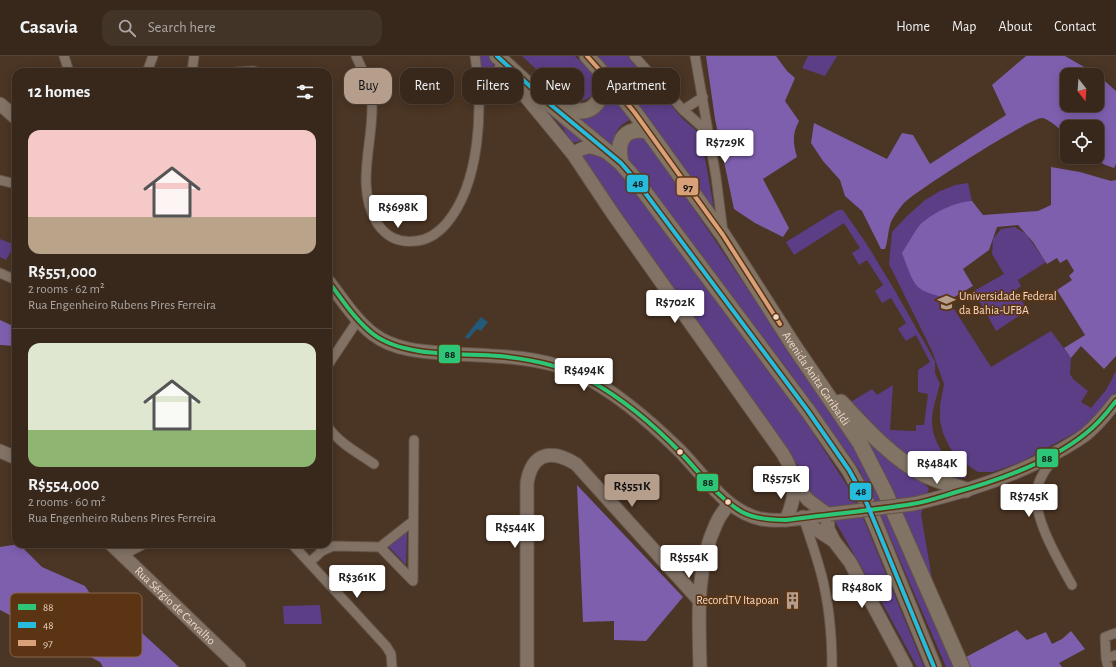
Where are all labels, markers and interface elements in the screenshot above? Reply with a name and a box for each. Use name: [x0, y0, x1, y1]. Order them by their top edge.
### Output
search box: [102, 10, 382, 46]
icon: search: [116, 17, 138, 39]
text: Casavia: [20, 18, 78, 37]
text: Search here: [148, 20, 216, 35]
text: Home: [896, 20, 930, 34]
text: Map: [952, 20, 976, 34]
text: About: [998, 20, 1032, 34]
text: Contact: [1054, 20, 1096, 34]
chip: Buy: [344, 68, 392, 104]
chip: Rent: [400, 68, 454, 104]
chip: Filters: [462, 68, 523, 104]
chip: New: [531, 68, 584, 104]
chip: Apartment: [592, 68, 680, 104]
north arrow: [1060, 68, 1104, 112]
map controls: [1060, 68, 1104, 164]
icon: filters: [294, 81, 316, 103]
text: 12 homes: [28, 83, 90, 100]
button: locate: [1060, 120, 1104, 164]
pin: R$729K: [692, 130, 758, 164]
text: R$729K: [705, 136, 745, 149]
icon: home: [136, 156, 208, 228]
line badge: 48: [626, 174, 649, 193]
line badge: 97: [676, 177, 699, 196]
text: 48: [633, 178, 643, 189]
text: 97: [683, 182, 693, 193]
pin: R$698K: [365, 195, 431, 229]
text: R$698K: [378, 201, 418, 214]
text: R$551,000: [28, 263, 97, 280]
text: 2 rooms · 62 m²: [28, 283, 104, 296]
pin: R$702K: [642, 290, 708, 324]
place label: Universidade Federal da Bahia-UFBA: [959, 290, 1057, 316]
school or university icon: Universidade Federal da Bahia-UFBA: [936, 293, 956, 313]
text: R$702K: [655, 296, 695, 309]
text: Rua Engenheiro Rubens Pires Ferreira: [28, 299, 216, 312]
unlabelled marker: [771, 312, 781, 322]
street label: Avenida Anita Garibaldi: [780, 329, 852, 428]
line badge: 88: [438, 344, 461, 364]
text: 88: [445, 349, 455, 360]
pin: R$494K: [551, 358, 617, 392]
text: R$494K: [564, 364, 604, 377]
icon: home: [136, 369, 208, 441]
unlabelled marker: [675, 447, 685, 457]
line badge: 88: [1036, 448, 1059, 468]
pin: R$484K: [904, 451, 970, 485]
text: 88: [1042, 453, 1052, 464]
text: R$484K: [917, 457, 957, 470]
pin: R$575K: [748, 466, 814, 500]
text: R$575K: [762, 472, 800, 485]
line badge: 88: [696, 473, 719, 492]
pin: R$551K: [599, 474, 665, 508]
text: R$554,000: [28, 476, 99, 493]
text: 88: [703, 477, 713, 488]
text: R$551K: [613, 480, 651, 493]
line badge: 48: [849, 482, 872, 501]
pin: R$745K: [996, 484, 1062, 518]
text: 48: [856, 486, 866, 497]
text: R$745K: [1010, 490, 1048, 503]
text: 2 rooms · 60 m²: [28, 496, 105, 509]
unlabelled marker: [723, 497, 733, 507]
text: Rua Engenheiro Rubens Pires Ferreira: [28, 512, 216, 525]
pin: R$544K: [482, 515, 548, 549]
text: R$544K: [495, 521, 535, 534]
pin: R$554K: [656, 545, 722, 579]
text: R$554K: [670, 551, 708, 564]
street label: Rua Sérgio de Carvalho: [133, 564, 218, 647]
pin: R$361K: [324, 565, 390, 599]
text: R$361K: [338, 571, 376, 584]
pin: R$480K: [829, 575, 895, 609]
text: R$480K: [842, 581, 882, 594]
building icon: RecordTV Itapoan: [782, 590, 802, 610]
legend: [10, 593, 142, 657]
place label: RecordTV Itapoan: [696, 594, 779, 606]
text: 88: [43, 602, 53, 613]
text: 48: [43, 620, 54, 631]
text: 97: [43, 638, 53, 649]

